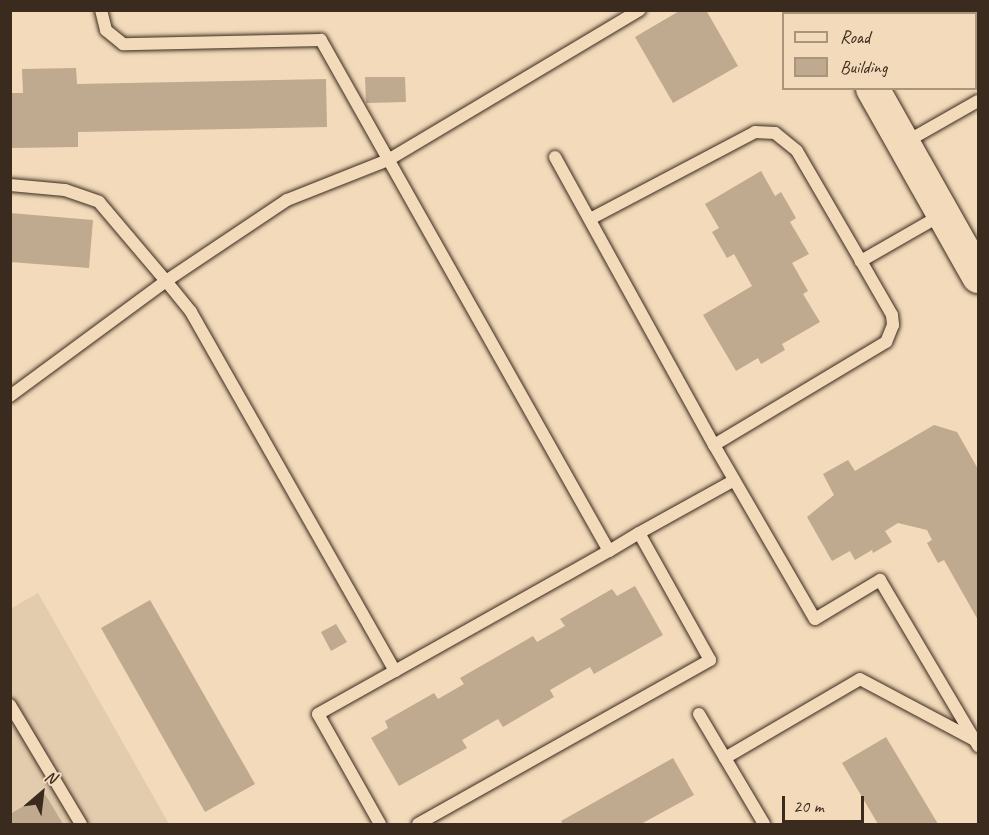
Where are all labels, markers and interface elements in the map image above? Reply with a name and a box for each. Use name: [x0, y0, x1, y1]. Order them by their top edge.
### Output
legend: [782, 12, 977, 90]
text: Road: [840, 26, 870, 48]
text: Building: [840, 56, 887, 78]
north arrow: [12, 763, 72, 823]
text: N: [41, 766, 60, 788]
scale bar: [785, 784, 868, 822]
text: 20 m: [793, 795, 824, 817]

